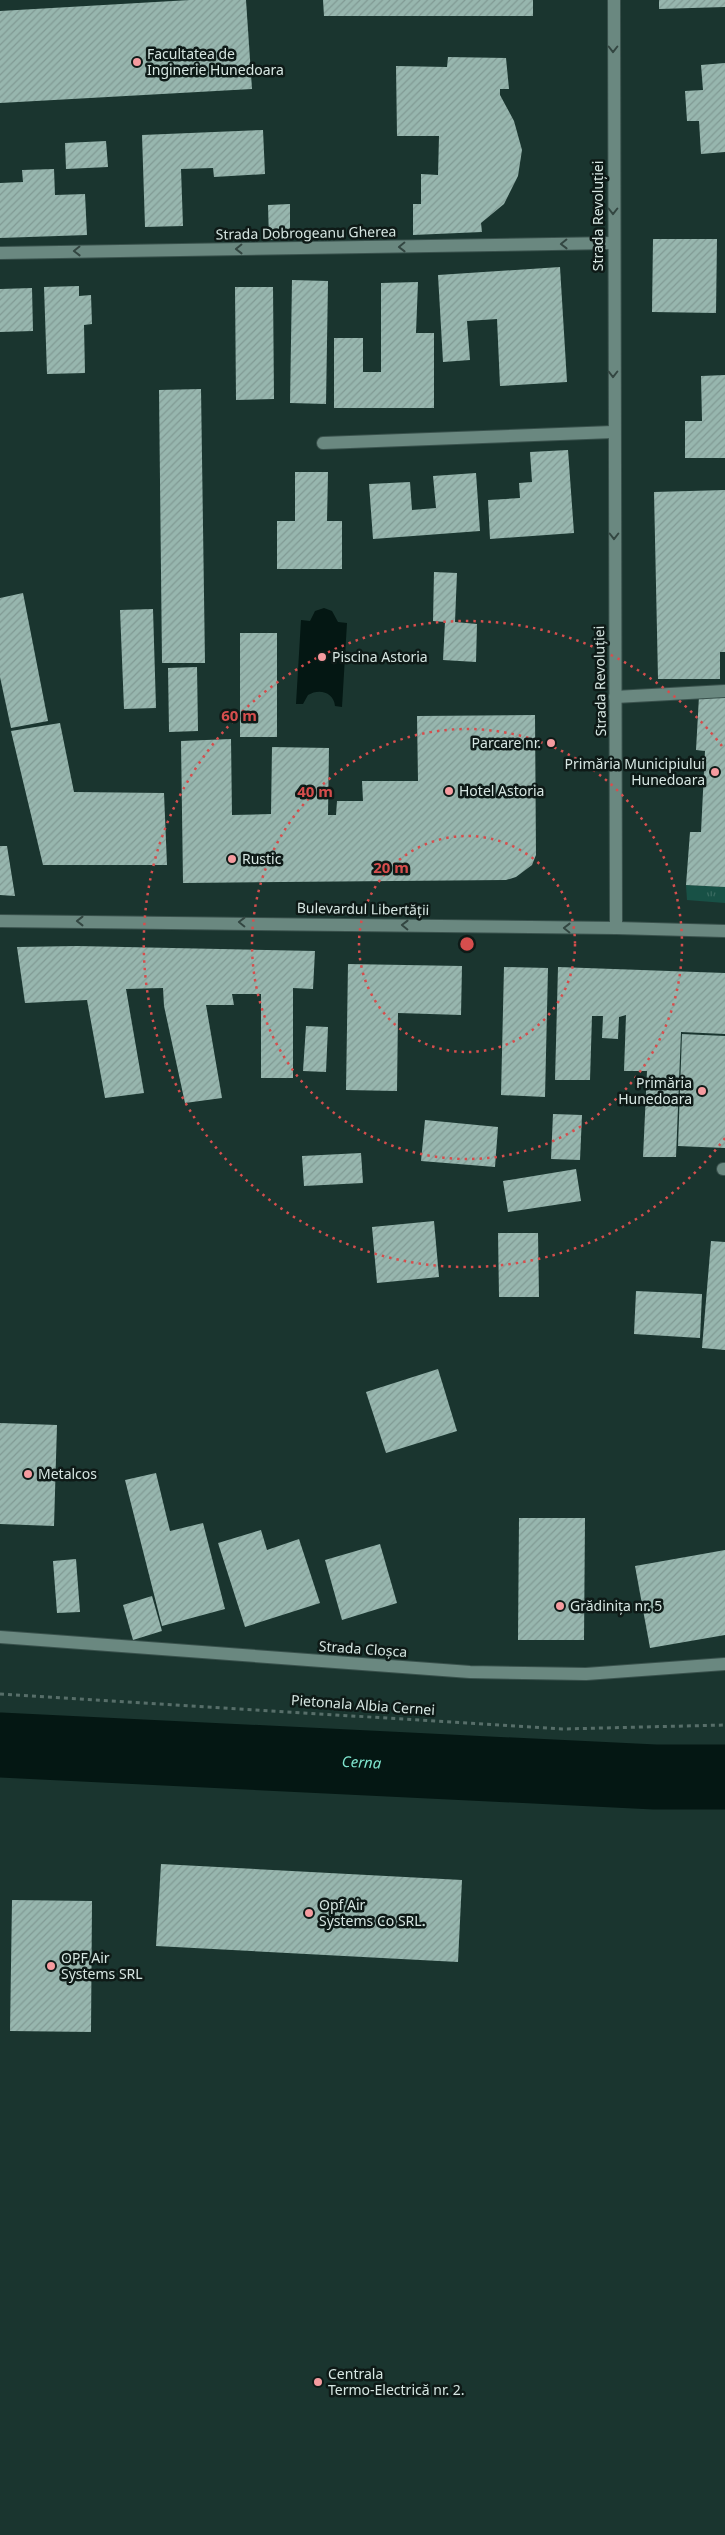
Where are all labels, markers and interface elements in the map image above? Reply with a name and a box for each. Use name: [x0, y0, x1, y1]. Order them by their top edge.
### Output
place label: Facultatea de Inginerie Hunedoara: [147, 44, 284, 79]
one-way arrow: [608, 45, 618, 53]
marker: Facultatea de Inginerie Hunedoara: [131, 56, 143, 68]
street label: Strada Revoluției: [588, 161, 607, 271]
one-way arrow: [608, 208, 618, 215]
street label: Strada Dobrogeanu Gherea: [215, 221, 397, 244]
one-way arrow: [560, 239, 568, 249]
one-way arrow: [397, 241, 405, 252]
one-way arrow: [235, 244, 242, 254]
one-way arrow: [72, 246, 80, 257]
one-way arrow: [608, 370, 618, 378]
one-way arrow: [609, 532, 619, 540]
street label: Strada Revoluției: [589, 626, 610, 736]
place label: Piscina Astoria: [332, 647, 428, 666]
marker: Piscina Astoria: [316, 651, 328, 663]
text: 60 m: [221, 705, 257, 725]
place label: Parcare nr.: [472, 733, 541, 752]
marker: Parcare nr.: [545, 737, 557, 749]
place label: Primăria Municipiului Hunedoara: [565, 754, 705, 789]
marker: Primăria Municipiului Hunedoara: [709, 766, 721, 778]
text: 40 m: [297, 781, 333, 801]
place label: Hotel Astoria: [459, 781, 544, 800]
marker: Hotel Astoria: [443, 785, 455, 797]
place label: Rustic: [242, 849, 282, 868]
marker: Rustic: [226, 853, 238, 865]
text: 20 m: [373, 857, 409, 877]
street label: Bulevardul Libertății: [297, 898, 429, 919]
one-way arrow: [75, 916, 83, 926]
one-way arrow: [238, 917, 246, 928]
one-way arrow: [400, 920, 408, 930]
one-way arrow: [563, 922, 571, 933]
centre of rings: [458, 935, 476, 953]
place label: Primăria Hunedoara: [618, 1073, 692, 1108]
marker: Primăria Hunedoara: [696, 1085, 708, 1097]
place label: Metalcos: [38, 1464, 97, 1483]
marker: Metalcos: [22, 1468, 34, 1480]
place label: Grădinița nr. 5: [570, 1596, 662, 1615]
marker: Grădinița nr. 5: [554, 1600, 566, 1612]
street label: Strada Cloșca: [318, 1636, 408, 1661]
street label: Pietonala Albia Cernei: [291, 1690, 436, 1719]
water label: Cerna: [341, 1751, 382, 1773]
place label: Opf Air Systems Co SRL.: [319, 1895, 425, 1930]
marker: Opf Air Systems Co SRL.: [303, 1907, 315, 1919]
place label: OPF Air Systems SRL: [61, 1948, 143, 1983]
marker: OPF Air Systems SRL: [45, 1960, 57, 1972]
place label: Centrala Termo-Electrică nr. 2.: [328, 2364, 465, 2399]
marker: Centrala Termo-Electrică nr. 2.: [312, 2376, 324, 2388]

